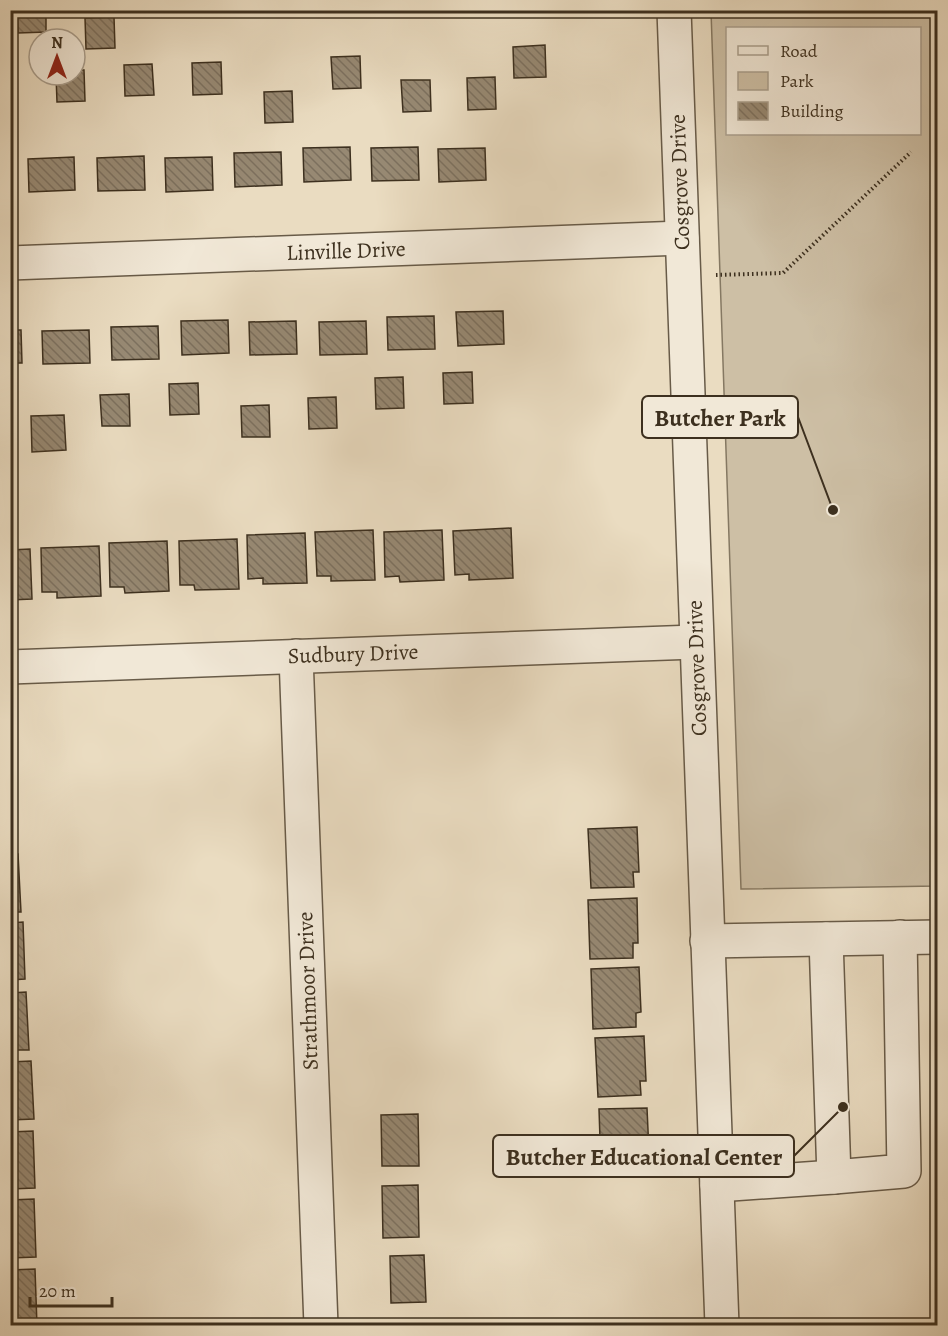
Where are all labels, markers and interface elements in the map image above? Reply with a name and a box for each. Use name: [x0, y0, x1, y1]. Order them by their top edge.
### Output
north arrow: [27, 27, 87, 87]
legend: [726, 27, 921, 135]
text: N: [51, 32, 63, 54]
text: Road: [780, 39, 818, 63]
text: Park: [780, 69, 814, 93]
text: Building: [780, 99, 844, 123]
street label: Cosgrove Drive: [663, 114, 697, 250]
street label: Linville Drive: [286, 234, 406, 268]
callout: Butcher Park: [642, 396, 798, 438]
text: Butcher Park: [654, 402, 786, 434]
street label: Cosgrove Drive: [680, 600, 714, 736]
street label: Sudbury Drive: [287, 637, 419, 671]
street label: Strathmoor Drive: [290, 911, 326, 1071]
callout: Butcher Educational Center: [493, 1135, 794, 1177]
text: Butcher Educational Center: [506, 1141, 783, 1173]
scale bar: [30, 1270, 112, 1308]
text: 20 m: [39, 1279, 76, 1303]

